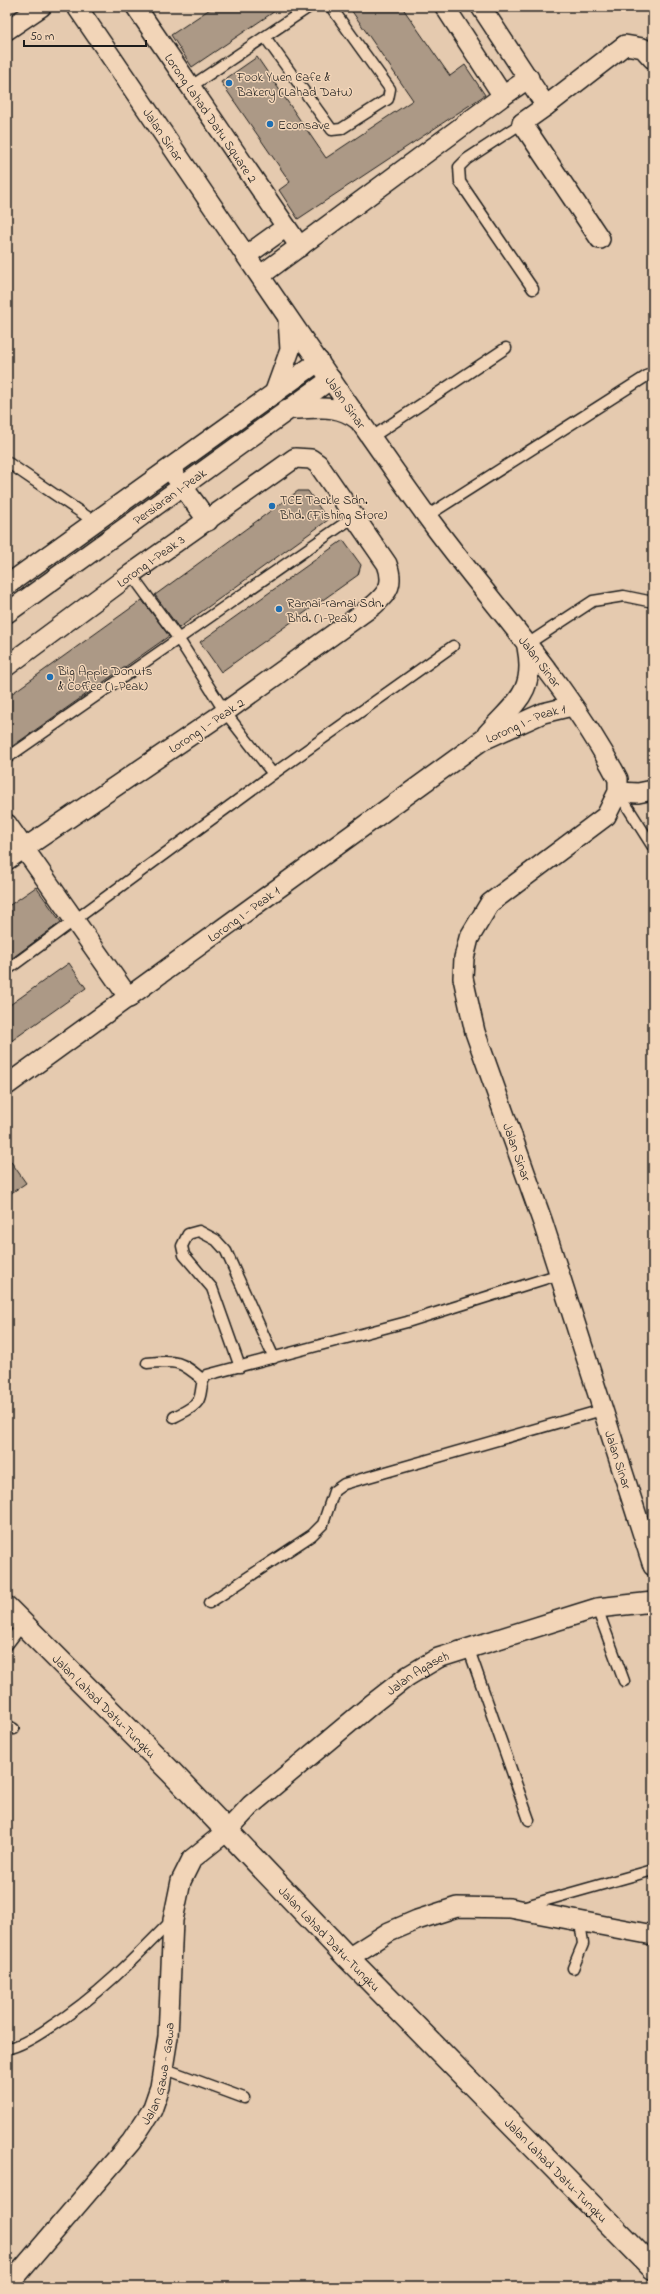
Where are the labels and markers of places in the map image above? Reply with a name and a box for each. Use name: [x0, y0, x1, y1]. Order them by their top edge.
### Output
place label: Fook Yuen Cafe & Bakery (Lahad Datu): [236, 68, 352, 103]
marker: Fook Yuen Cafe & Bakery (Lahad Datu): [224, 78, 234, 88]
place label: Econsave: [278, 116, 330, 135]
marker: Econsave: [265, 119, 275, 129]
place label: TCE Tackle Sdn. Bhd. (Fishing Store): [279, 491, 388, 526]
marker: TCE Tackle Sdn. Bhd. (Fishing Store): [267, 501, 277, 511]
place label: Ramai-ramai Sdn. Bhd. (I-Peak): [286, 594, 384, 628]
marker: Ramai-ramai Sdn. Bhd. (I-Peak): [274, 604, 284, 614]
place label: Big Apple Donuts & Coffee (I-Peak): [57, 662, 153, 696]
marker: Big Apple Donuts & Coffee (I-Peak): [45, 672, 55, 682]

